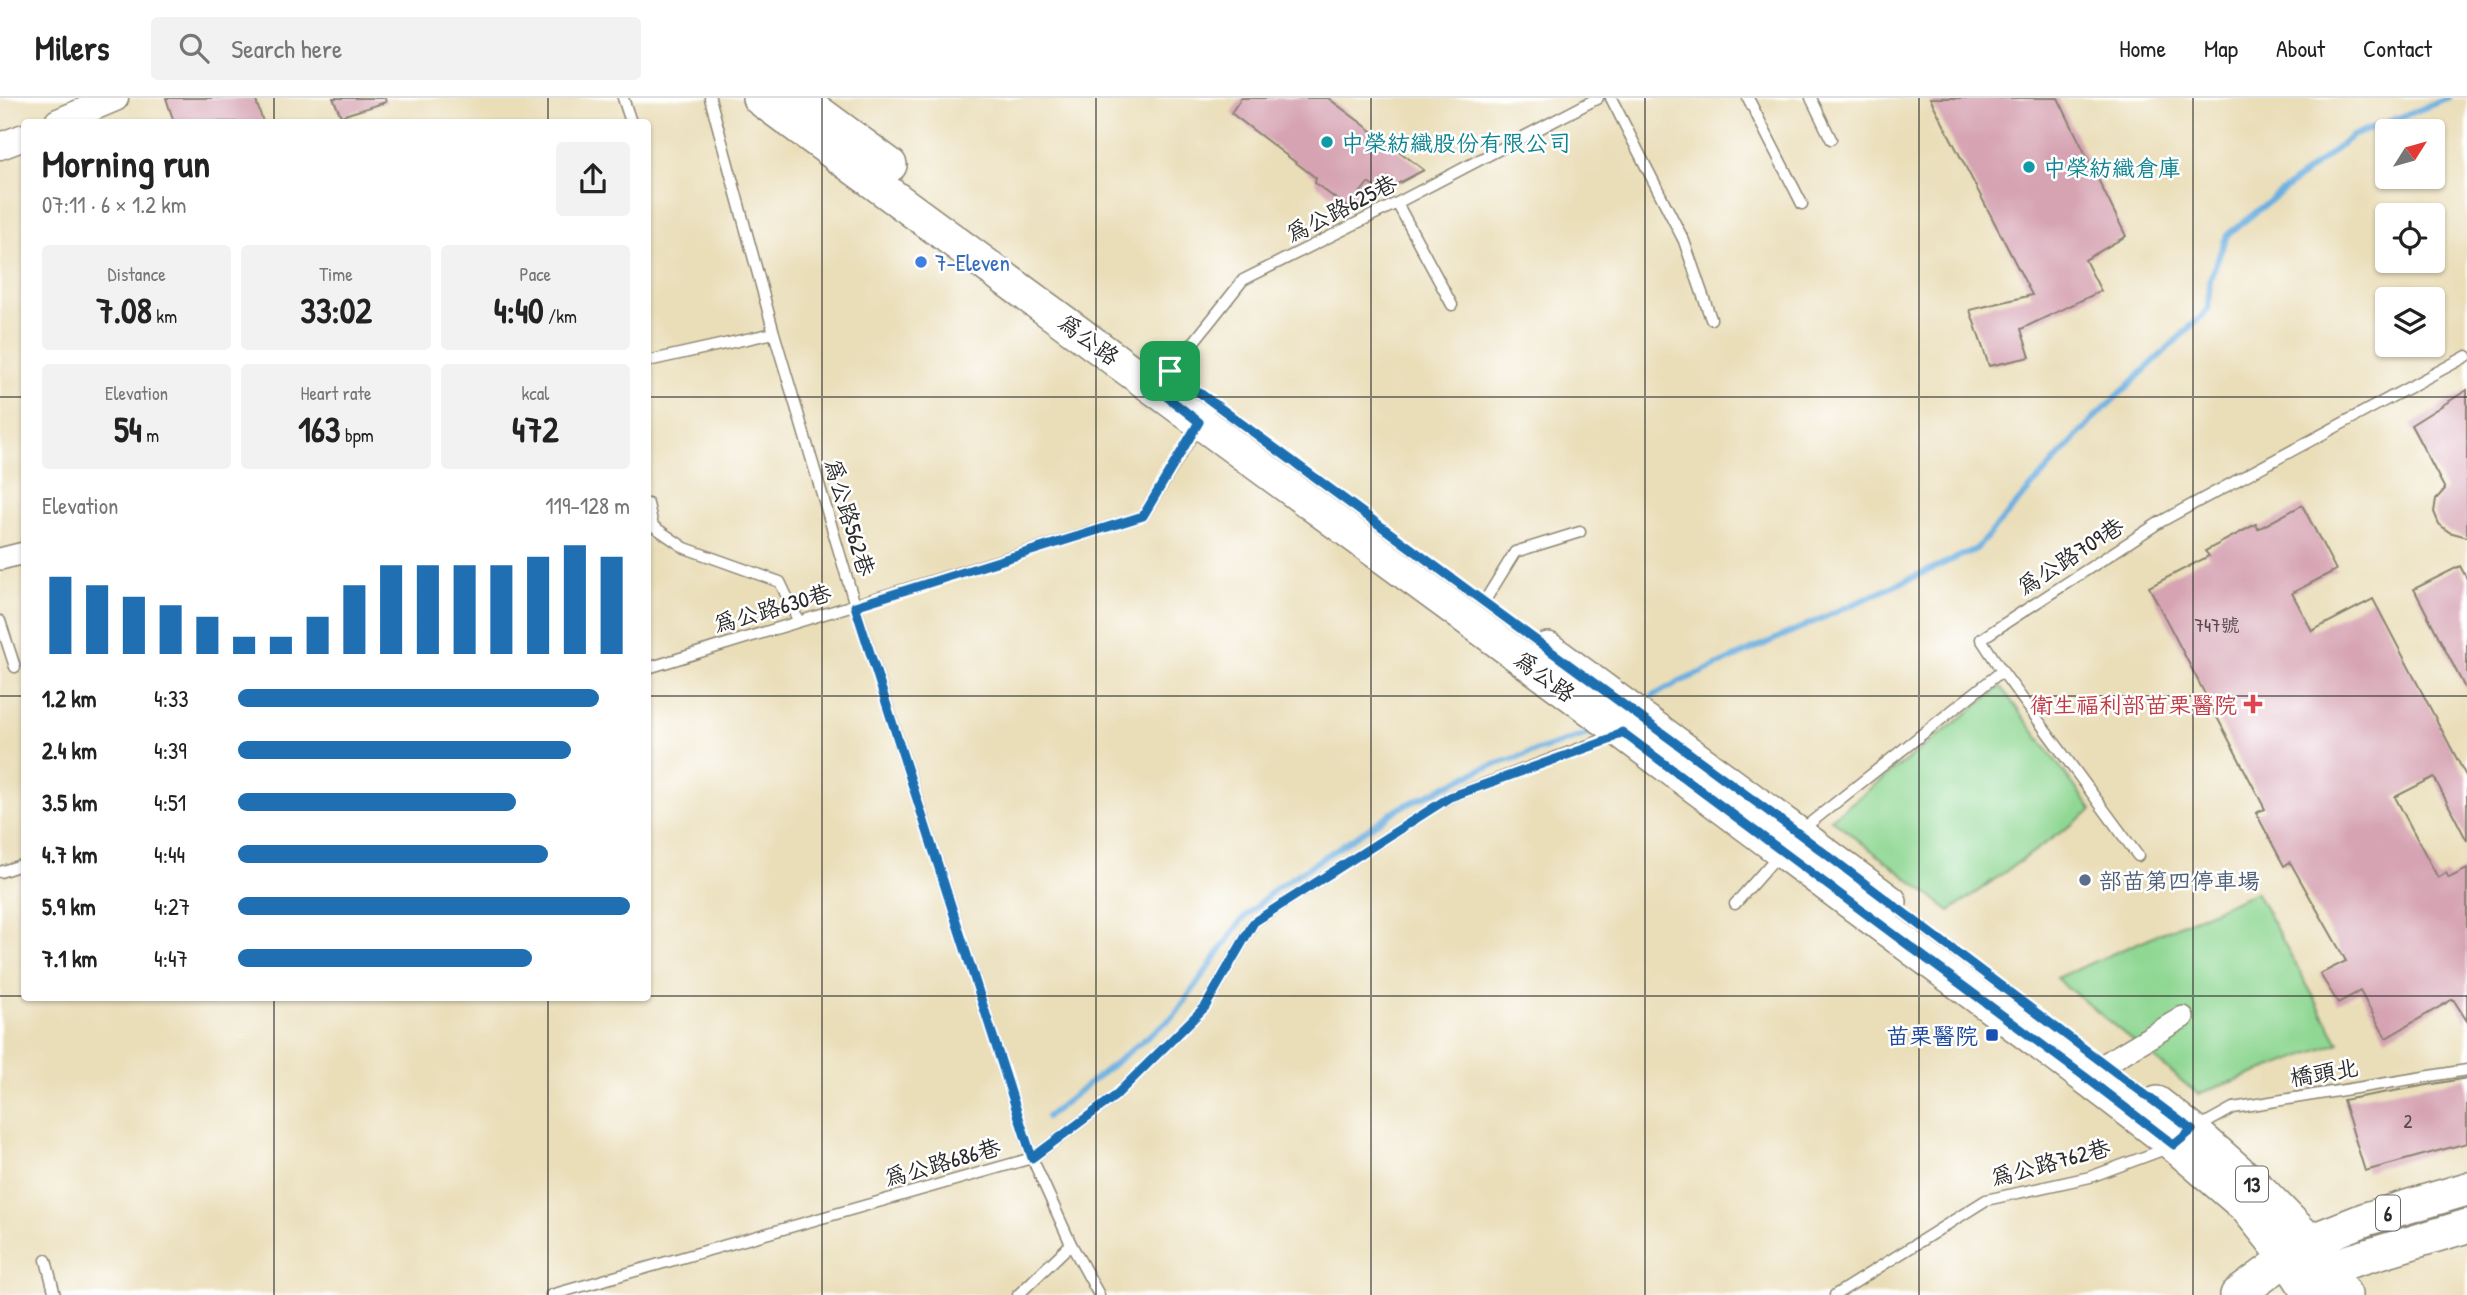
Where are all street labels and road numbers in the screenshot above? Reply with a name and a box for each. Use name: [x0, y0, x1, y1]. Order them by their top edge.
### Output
street label: 為公路625巷: [1280, 166, 1403, 249]
street label: 為公路: [1052, 306, 1126, 372]
street label: 為公路562巷: [817, 454, 883, 581]
street label: 為公路709巷: [2010, 509, 2130, 602]
street label: 為公路630巷: [709, 576, 836, 640]
street label: 為公路: [1508, 643, 1582, 709]
street label: 橋頭北: [2288, 1051, 2360, 1093]
street label: 為公路686巷: [880, 1130, 1005, 1193]
street label: 為公路762巷: [1986, 1131, 2115, 1193]
road number: 13: [2236, 1166, 2268, 1202]
road number: 6: [2376, 1196, 2400, 1230]

